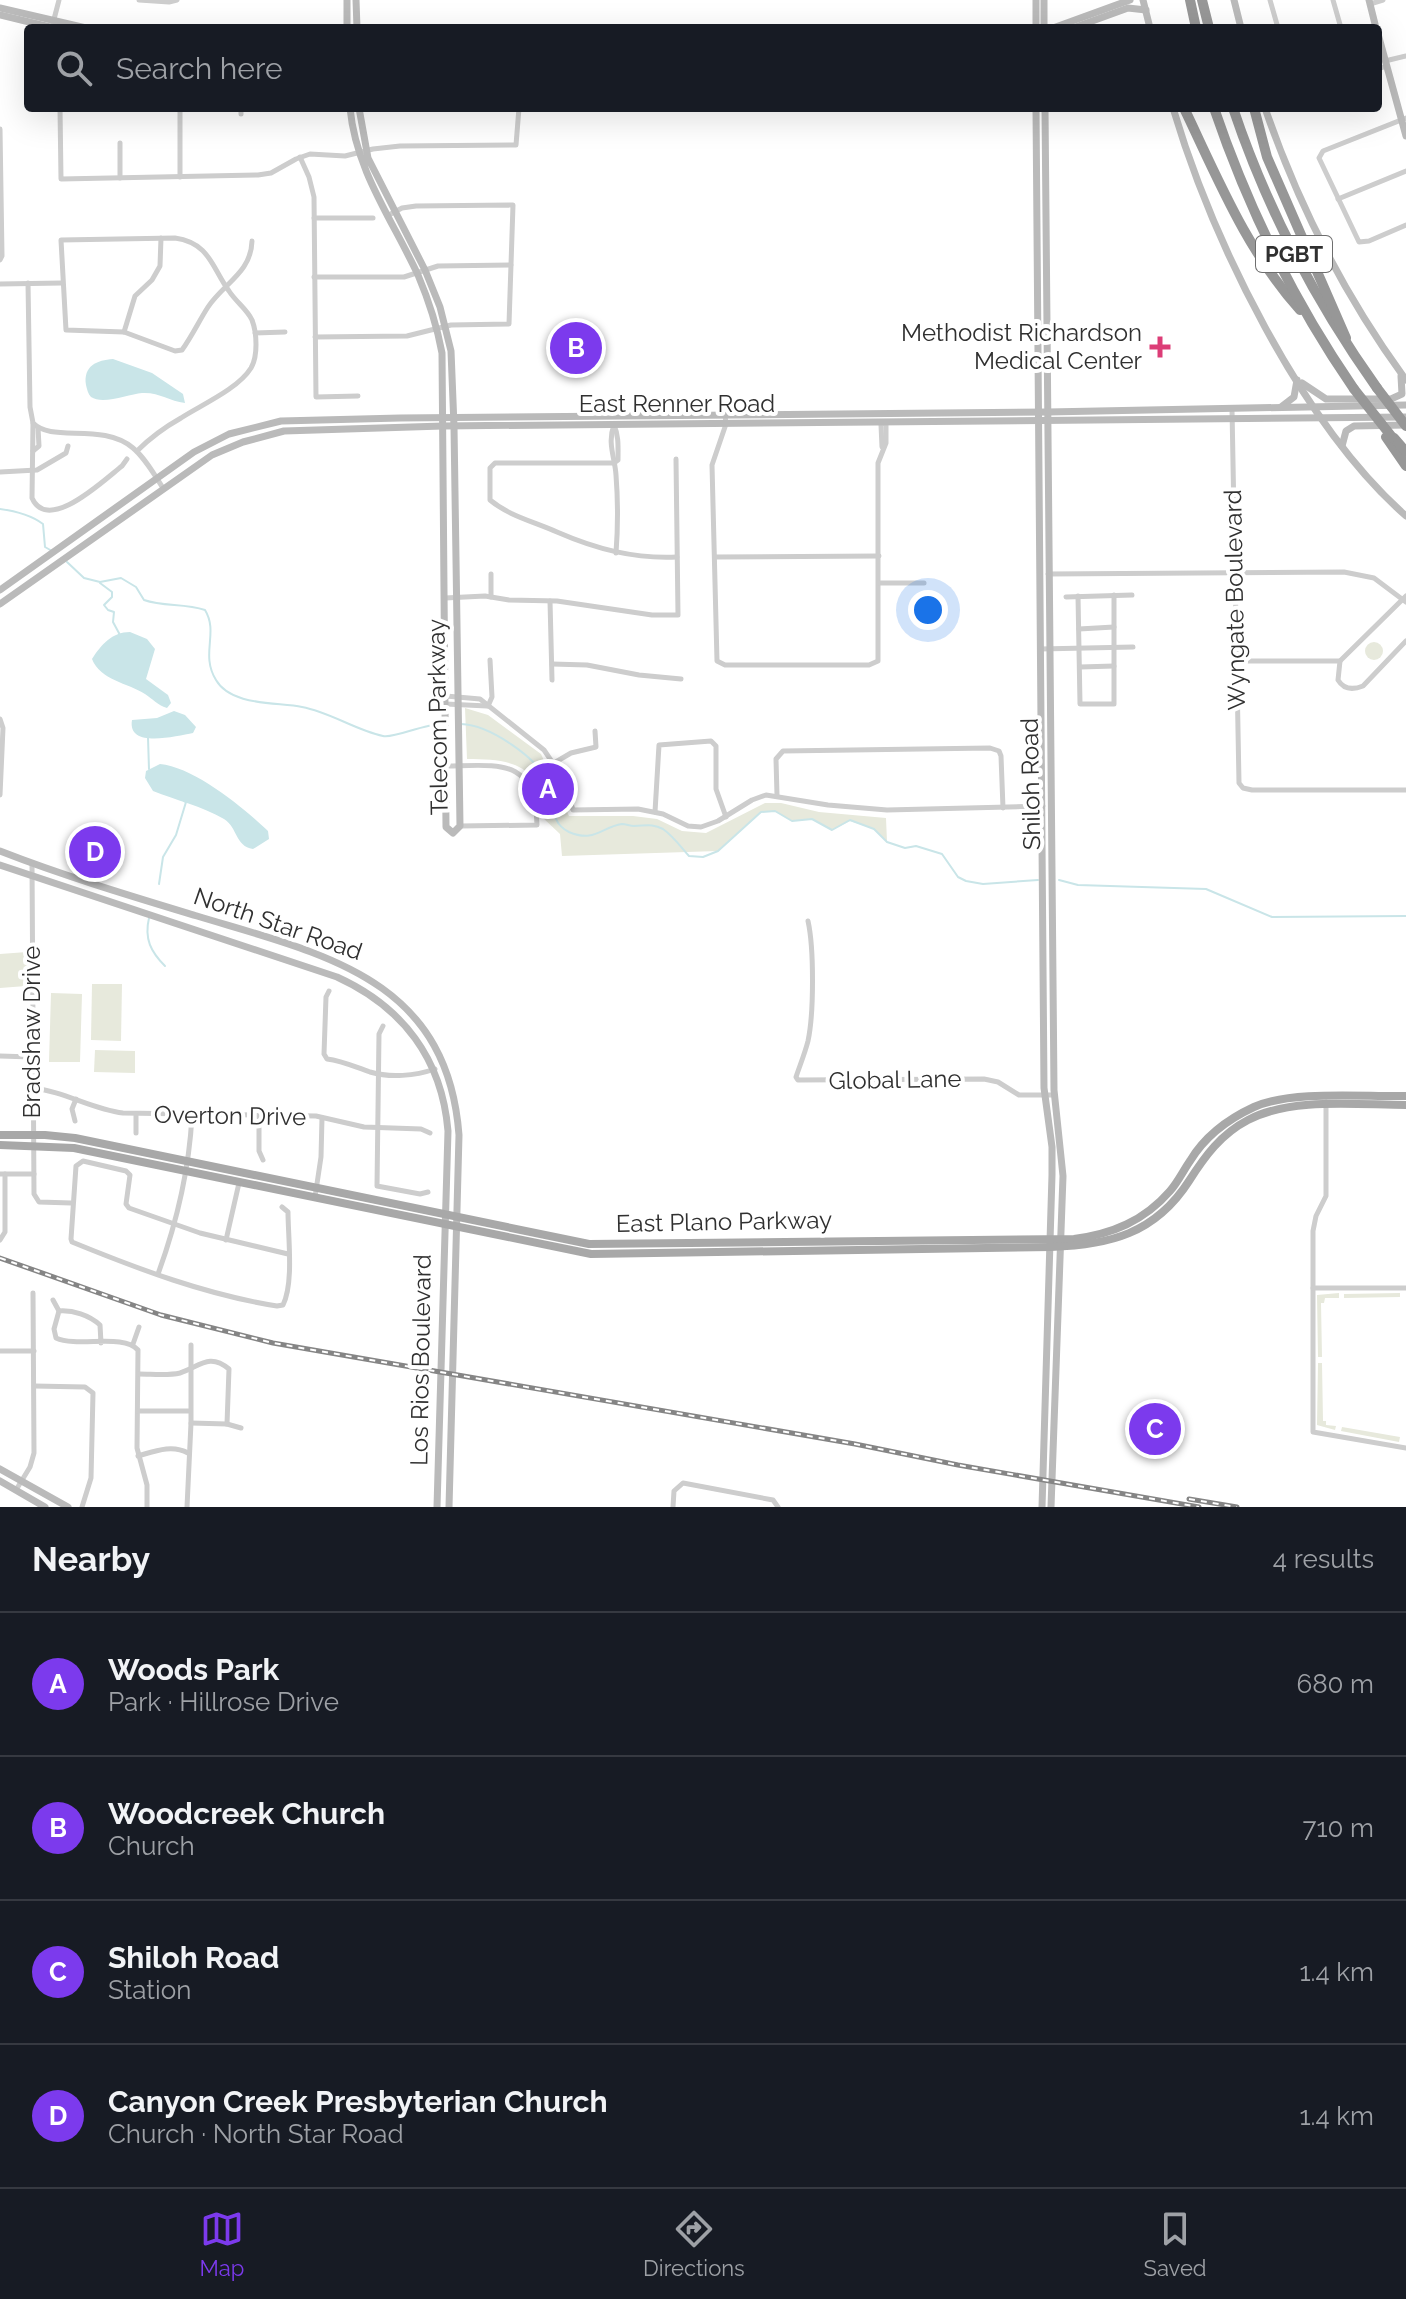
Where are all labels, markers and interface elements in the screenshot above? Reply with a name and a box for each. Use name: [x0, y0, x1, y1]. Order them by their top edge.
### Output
search box: [24, 24, 1382, 112]
icon: search: [52, 46, 96, 90]
text: Search here: [116, 51, 283, 86]
road number: PGBT: [1256, 236, 1332, 272]
pin: B: [550, 318, 602, 378]
place label: Methodist Richardson Medical Center: [901, 318, 1143, 375]
marker: Methodist Richardson Medical Center: [1149, 336, 1171, 358]
street label: East Renner Road: [579, 389, 775, 418]
street label: Wyngate Boulevard: [1218, 489, 1251, 711]
your location: [908, 590, 948, 630]
street label: Telecom Parkway: [421, 619, 454, 815]
street label: Shiloh Road: [1015, 718, 1046, 850]
pin: A: [522, 759, 574, 819]
pin: D: [69, 822, 121, 882]
street label: North Star Road: [190, 881, 366, 966]
street label: Bradshaw Drive: [17, 946, 46, 1118]
street label: Global Lane: [828, 1064, 962, 1095]
street label: Overton Drive: [154, 1100, 306, 1131]
street label: East Plano Parkway: [616, 1205, 832, 1238]
street label: Los Rios Boulevard: [404, 1254, 437, 1466]
pin: C: [1129, 1399, 1181, 1459]
text: Nearby: [32, 1539, 150, 1579]
text: 4 results: [1273, 1544, 1374, 1574]
text: Woods Park: [108, 1652, 279, 1687]
text: A: [49, 1669, 67, 1699]
text: 680 m: [1296, 1669, 1374, 1699]
text: Park · Hillrose Drive: [108, 1687, 339, 1717]
text: Woodcreek Church: [108, 1796, 385, 1831]
text: B: [49, 1813, 67, 1843]
text: 710 m: [1303, 1813, 1374, 1843]
text: Church: [108, 1831, 195, 1861]
text: Shiloh Road: [108, 1940, 279, 1975]
text: C: [49, 1957, 67, 1987]
text: 1.4 km: [1299, 1957, 1374, 1987]
text: Station: [108, 1975, 191, 2005]
text: Canyon Creek Presbyterian Church: [108, 2084, 608, 2119]
text: D: [49, 2101, 67, 2131]
text: 1.4 km: [1299, 2101, 1374, 2131]
text: Church · North Star Road: [108, 2119, 404, 2149]
tab: Map: [199, 2207, 244, 2281]
tab: Directions: [643, 2207, 745, 2281]
tab: Saved: [1144, 2207, 1207, 2281]

